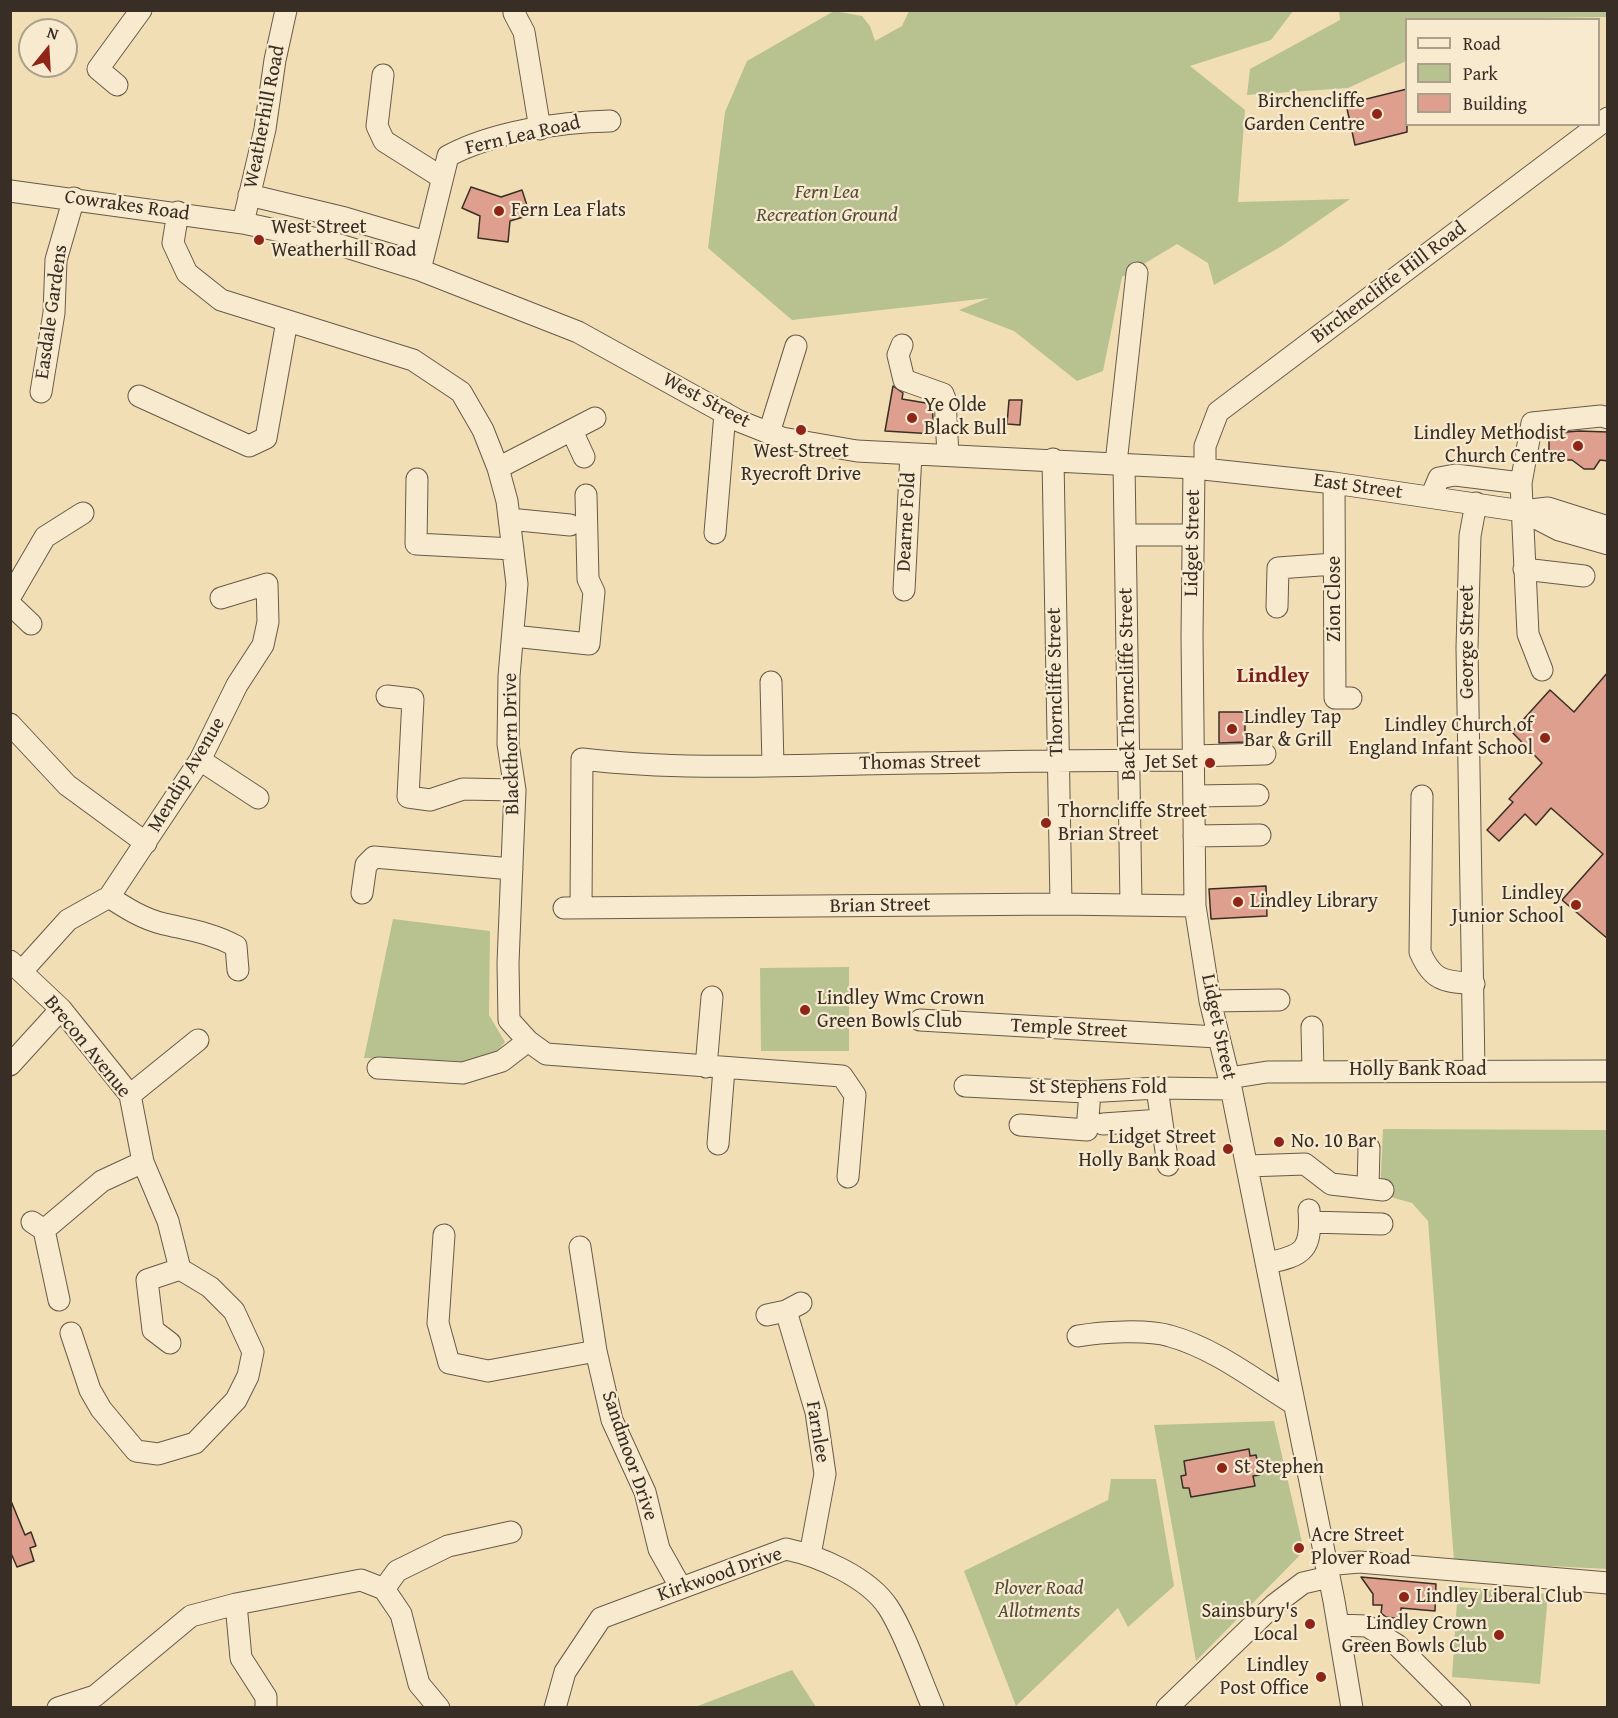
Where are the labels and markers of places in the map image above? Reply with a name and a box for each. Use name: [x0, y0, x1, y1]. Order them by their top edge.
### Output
place label: Birchencliffe Garden Centre: [1244, 90, 1365, 137]
marker: Birchencliffe Garden Centre: [1370, 107, 1384, 121]
place label: Fern Lea Flats: [511, 199, 626, 223]
marker: Fern Lea Flats: [492, 204, 506, 218]
place label: West Street Weatherhill Road: [271, 216, 416, 263]
marker: West Street Weatherhill Road: [252, 233, 266, 247]
place label: Ye Olde Black Bull: [924, 394, 1007, 441]
marker: Ye Olde Black Bull: [905, 411, 919, 425]
place label: Lindley Methodist Church Centre: [1414, 422, 1566, 469]
marker: West Street Ryecroft Drive: [794, 423, 808, 437]
marker: Lindley Methodist Church Centre: [1571, 439, 1585, 453]
place label: West Street Ryecroft Drive: [741, 440, 861, 487]
place label: Lindley Tap Bar & Grill: [1244, 706, 1341, 753]
place label: Lindley Church of England Infant School: [1349, 714, 1533, 761]
marker: Lindley Tap Bar & Grill: [1225, 722, 1239, 736]
marker: Lindley Church of England Infant School: [1538, 731, 1552, 745]
place label: Jet Set: [1145, 751, 1198, 775]
marker: Jet Set: [1203, 756, 1217, 770]
place label: Thorncliffe Street Brian Street: [1058, 800, 1207, 847]
marker: Thorncliffe Street Brian Street: [1039, 816, 1053, 830]
place label: Lindley Junior School: [1452, 882, 1564, 929]
place label: Lindley Library: [1250, 890, 1378, 914]
marker: Lindley Library: [1231, 895, 1245, 909]
marker: Lindley Junior School: [1569, 898, 1583, 912]
place label: Lindley Wmc Crown Green Bowls Club: [817, 987, 984, 1034]
marker: Lindley Wmc Crown Green Bowls Club: [798, 1003, 812, 1017]
place label: Lidget Street Holly Bank Road: [1078, 1126, 1216, 1173]
place label: No. 10 Bar: [1291, 1130, 1376, 1154]
marker: No. 10 Bar: [1272, 1135, 1286, 1149]
marker: Lidget Street Holly Bank Road: [1221, 1142, 1235, 1156]
place label: St Stephen: [1234, 1456, 1324, 1480]
marker: St Stephen: [1215, 1461, 1229, 1475]
place label: Acre Street Plover Road: [1311, 1524, 1411, 1571]
marker: Acre Street Plover Road: [1292, 1541, 1306, 1555]
place label: Lindley Liberal Club: [1416, 1585, 1583, 1609]
marker: Lindley Liberal Club: [1397, 1590, 1411, 1604]
place label: Sainsbury's Local: [1202, 1600, 1298, 1647]
place label: Lindley Crown Green Bowls Club: [1342, 1612, 1487, 1659]
marker: Sainsbury's Local: [1303, 1617, 1317, 1631]
marker: Lindley Crown Green Bowls Club: [1492, 1628, 1506, 1642]
place label: Lindley Post Office: [1220, 1654, 1309, 1701]
marker: Lindley Post Office: [1314, 1670, 1328, 1684]

